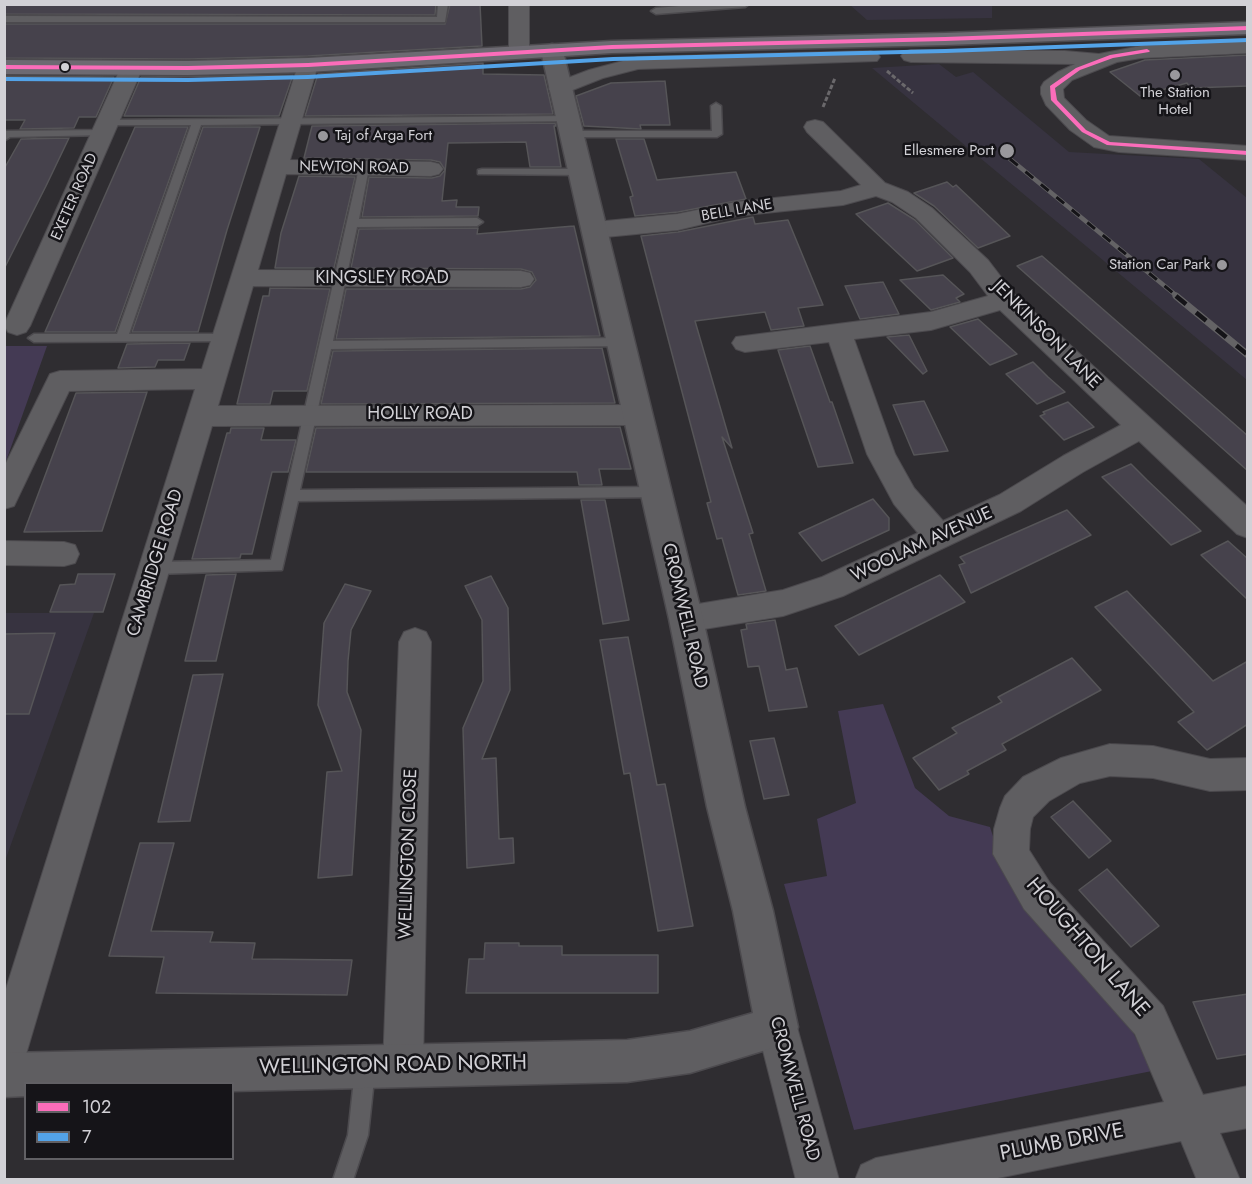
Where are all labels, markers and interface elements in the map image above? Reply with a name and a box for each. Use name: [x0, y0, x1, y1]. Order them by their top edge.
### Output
unlabelled marker: [59, 61, 71, 73]
marker: The Station Hotel: [1168, 68, 1182, 82]
place label: The Station Hotel: [1140, 84, 1210, 119]
place label: Taj of Arga Fort: [335, 127, 432, 145]
marker: Taj of Arga Fort: [316, 129, 330, 143]
place label: Ellesmere Port: [904, 142, 994, 160]
marker: Ellesmere Port: [998, 142, 1016, 160]
street label: EXETER ROAD: [48, 151, 102, 243]
street label: NEWTON ROAD: [299, 158, 409, 178]
street label: BELL LANE: [700, 196, 774, 226]
place label: Station Car Park: [1109, 256, 1210, 274]
marker: Station Car Park: [1215, 258, 1229, 272]
street label: KINGSLEY ROAD: [315, 268, 449, 290]
street label: JENKINSON LANE: [987, 276, 1105, 394]
street label: HOLLY ROAD: [367, 404, 473, 426]
street label: CAMBRIDGE ROAD: [123, 487, 189, 639]
street label: WOOLAM AVENUE: [848, 503, 996, 587]
street label: CROMWELL ROAD: [657, 541, 711, 691]
street label: WELLINGTON CLOSE: [395, 768, 423, 940]
street label: HOUGHTON LANE: [1020, 873, 1154, 1023]
street label: CROMWELL ROAD: [764, 1015, 824, 1163]
street label: WELLINGTON ROAD NORTH: [259, 1051, 527, 1081]
legend: [24, 1082, 234, 1160]
text: 102: [82, 1094, 111, 1120]
street label: PLUMB DRIVE: [998, 1119, 1126, 1167]
text: 7: [82, 1124, 91, 1150]

